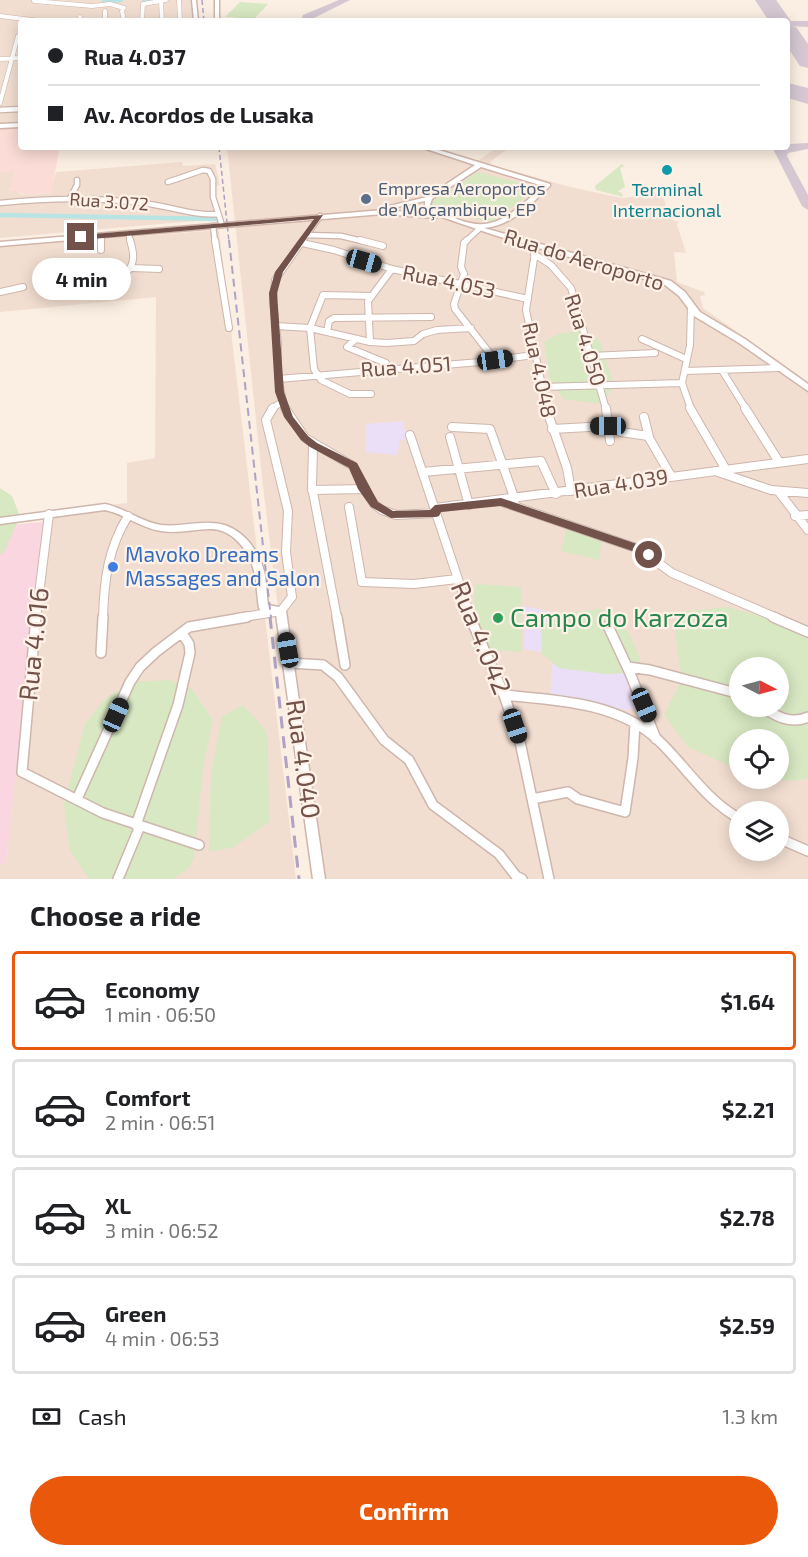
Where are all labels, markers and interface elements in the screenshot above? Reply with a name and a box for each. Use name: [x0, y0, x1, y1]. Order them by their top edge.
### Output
text: Rua 4.037: [84, 43, 186, 69]
text: Av. Acordos de Lusaka: [84, 101, 314, 127]
marker: Terminal Internacional: [660, 163, 674, 177]
place label: Empresa Aeroportos de Moçambique, EP: [378, 177, 546, 221]
place label: Terminal Internacional: [613, 178, 722, 221]
street label: Rua 3.072: [69, 187, 150, 215]
marker: Empresa Aeroportos de Moçambique, EP: [359, 192, 373, 206]
street label: Rua do Aeroporto: [501, 222, 668, 295]
route end: [67, 223, 94, 250]
car: [344, 247, 384, 275]
callout: 4 min: [32, 258, 130, 300]
street label: Rua 4.053: [401, 258, 498, 303]
text: 4 min: [55, 267, 108, 291]
street label: Rua 4.050: [561, 290, 612, 389]
street label: Rua 4.048: [518, 320, 563, 420]
car: [476, 349, 514, 371]
street label: Rua 4.051: [360, 350, 452, 381]
car: [590, 417, 626, 435]
street label: Rua 4.039: [572, 463, 670, 502]
place label: Mavoko Dreams Massages and Salon: [125, 541, 320, 590]
route start: [635, 541, 662, 568]
marker: Mavoko Dreams Massages and Salon: [106, 560, 120, 574]
street label: Rua 4.042: [446, 576, 519, 698]
street label: Rua 4.016: [11, 586, 54, 702]
place label: Campo do Karzoza: [510, 601, 729, 632]
marker: Campo do Karzoza: [491, 611, 505, 625]
car: [276, 631, 300, 669]
north arrow: [729, 657, 789, 717]
map controls: [729, 657, 789, 861]
car: [629, 685, 659, 725]
car: [100, 695, 132, 735]
street label: Rua 4.040: [281, 697, 328, 820]
car: [501, 706, 529, 746]
button: locate: [729, 729, 789, 789]
button: layers: [729, 801, 789, 861]
text: Choose a ride: [30, 899, 201, 931]
icon: car: [33, 974, 87, 1028]
text: Economy: [105, 976, 200, 1002]
text: $1.64: [720, 988, 775, 1014]
text: 1 min · 06:50: [105, 1002, 216, 1026]
icon: car: [33, 1082, 87, 1136]
text: Comfort: [105, 1084, 190, 1110]
text: $2.21: [722, 1096, 775, 1122]
text: 2 min · 06:51: [105, 1110, 215, 1134]
icon: car: [33, 1190, 87, 1244]
text: XL: [105, 1192, 131, 1218]
text: $2.78: [719, 1204, 775, 1230]
text: 3 min · 06:52: [105, 1218, 219, 1242]
icon: car: [33, 1298, 87, 1352]
text: Green: [105, 1300, 167, 1326]
text: $2.59: [719, 1312, 775, 1338]
text: 4 min · 06:53: [105, 1326, 220, 1350]
icon: cash: [30, 1400, 63, 1433]
text: Cash: [78, 1403, 127, 1429]
text: 1.3 km: [722, 1404, 778, 1428]
button: Confirm: [30, 1476, 778, 1545]

